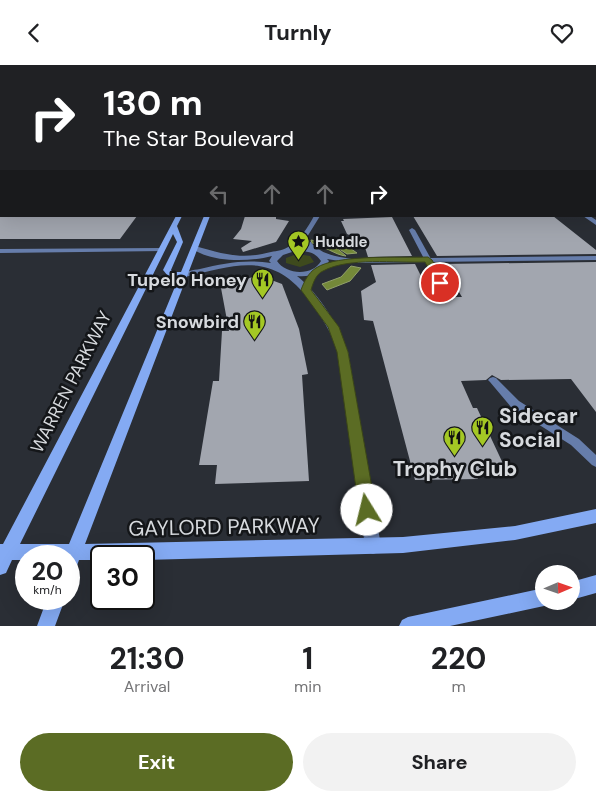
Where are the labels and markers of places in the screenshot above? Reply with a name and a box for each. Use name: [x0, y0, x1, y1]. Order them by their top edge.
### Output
place icon: Huddle: [287, 230, 311, 261]
place label: Huddle: [315, 232, 368, 252]
pin: [419, 262, 461, 304]
place label: Tupelo Honey: [127, 268, 247, 292]
restaurant icon: Tupelo Honey: [251, 268, 275, 299]
place label: Snowbird: [156, 310, 239, 334]
restaurant icon: Snowbird: [243, 310, 267, 341]
place label: Sidecar Social: [499, 402, 578, 454]
restaurant icon: Sidecar Social: [471, 416, 495, 447]
restaurant icon: Trophy Club: [443, 425, 467, 456]
place label: Trophy Club: [393, 455, 517, 483]

